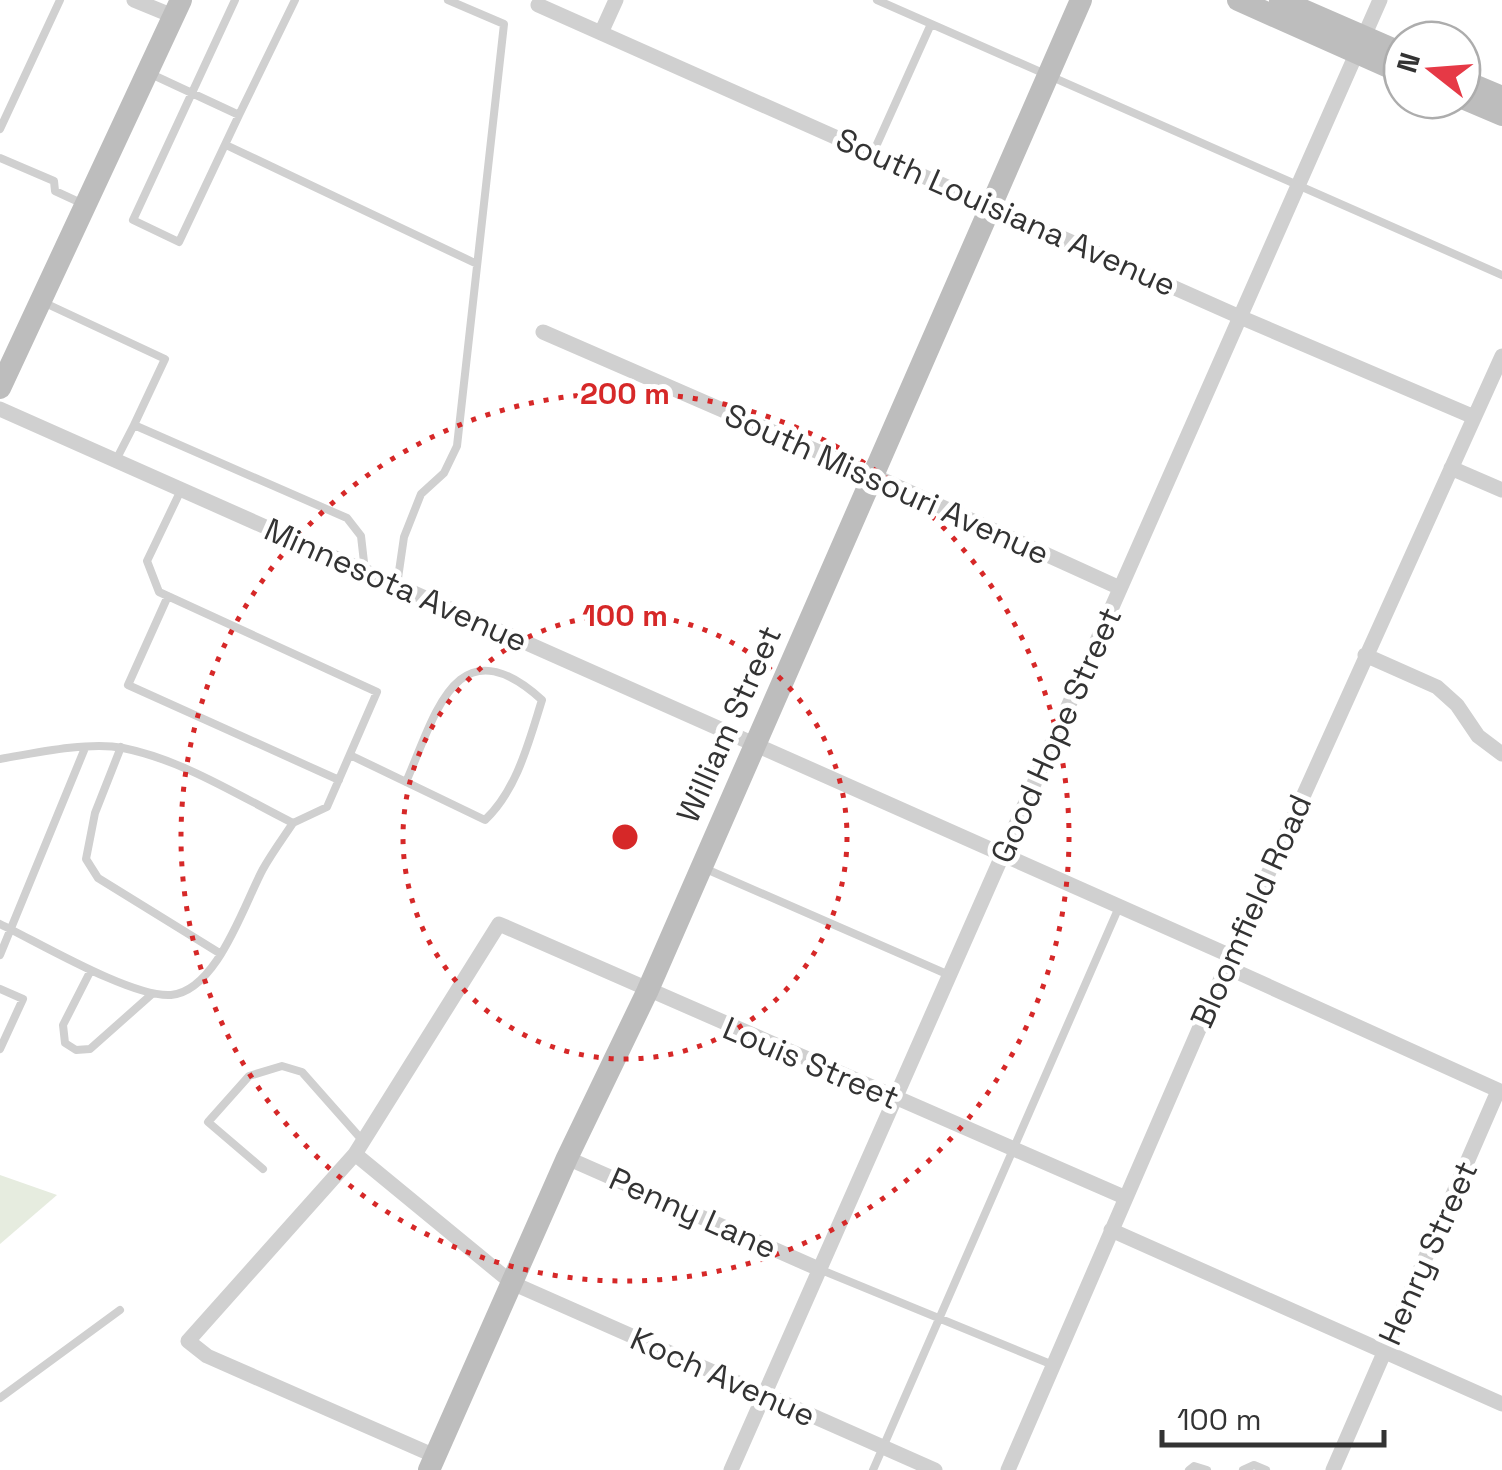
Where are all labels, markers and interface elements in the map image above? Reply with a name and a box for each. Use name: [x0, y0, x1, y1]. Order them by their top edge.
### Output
north arrow: [1382, 20, 1482, 120]
text: N: [1388, 48, 1428, 77]
street label: South Louisiana Avenue: [830, 119, 1182, 305]
text: 200 m: [580, 374, 670, 413]
street label: South Missouri Avenue: [719, 394, 1055, 574]
street label: Minnesota Avenue: [258, 509, 534, 661]
text: 100 m: [582, 596, 668, 635]
street label: Good Hope Street: [982, 601, 1130, 869]
street label: William Street: [668, 619, 790, 829]
street label: Bloomfield Road: [1182, 788, 1320, 1034]
centre of rings: [607, 819, 643, 855]
street label: Louis Street: [717, 1008, 905, 1118]
street label: Henry Street: [1370, 1155, 1486, 1351]
street label: Penny Lane: [603, 1158, 783, 1268]
street label: Koch Avenue: [624, 1318, 822, 1436]
scale bar: [1162, 1385, 1384, 1447]
text: 100 m: [1177, 1400, 1262, 1439]

